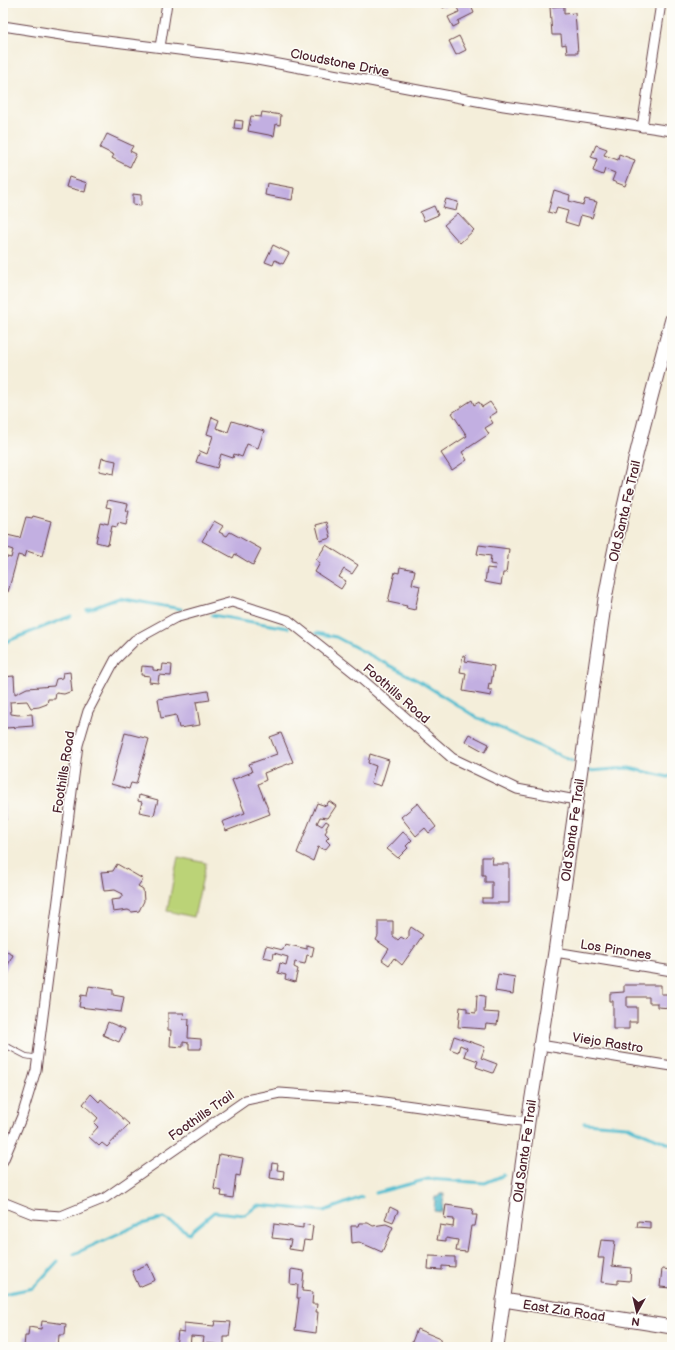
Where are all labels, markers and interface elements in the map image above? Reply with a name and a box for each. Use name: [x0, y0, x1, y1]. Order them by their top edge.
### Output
street label: Cloudstone Drive: [289, 46, 391, 80]
street label: Old Santa Fe Trail: [606, 459, 644, 563]
street label: Foothills Road: [360, 660, 433, 727]
street label: Foothills Road: [50, 730, 78, 815]
street label: Old Santa Fe Trail: [558, 778, 588, 883]
street label: Los Pinones: [579, 936, 653, 964]
street label: Viejo Rastro: [571, 1029, 644, 1056]
street label: Foothills Trail: [166, 1087, 238, 1144]
street label: Old Santa Fe Trail: [510, 1099, 540, 1204]
north arrow: [617, 1292, 657, 1332]
street label: East Zia Road: [522, 1297, 606, 1325]
text: N: [631, 1314, 641, 1328]

